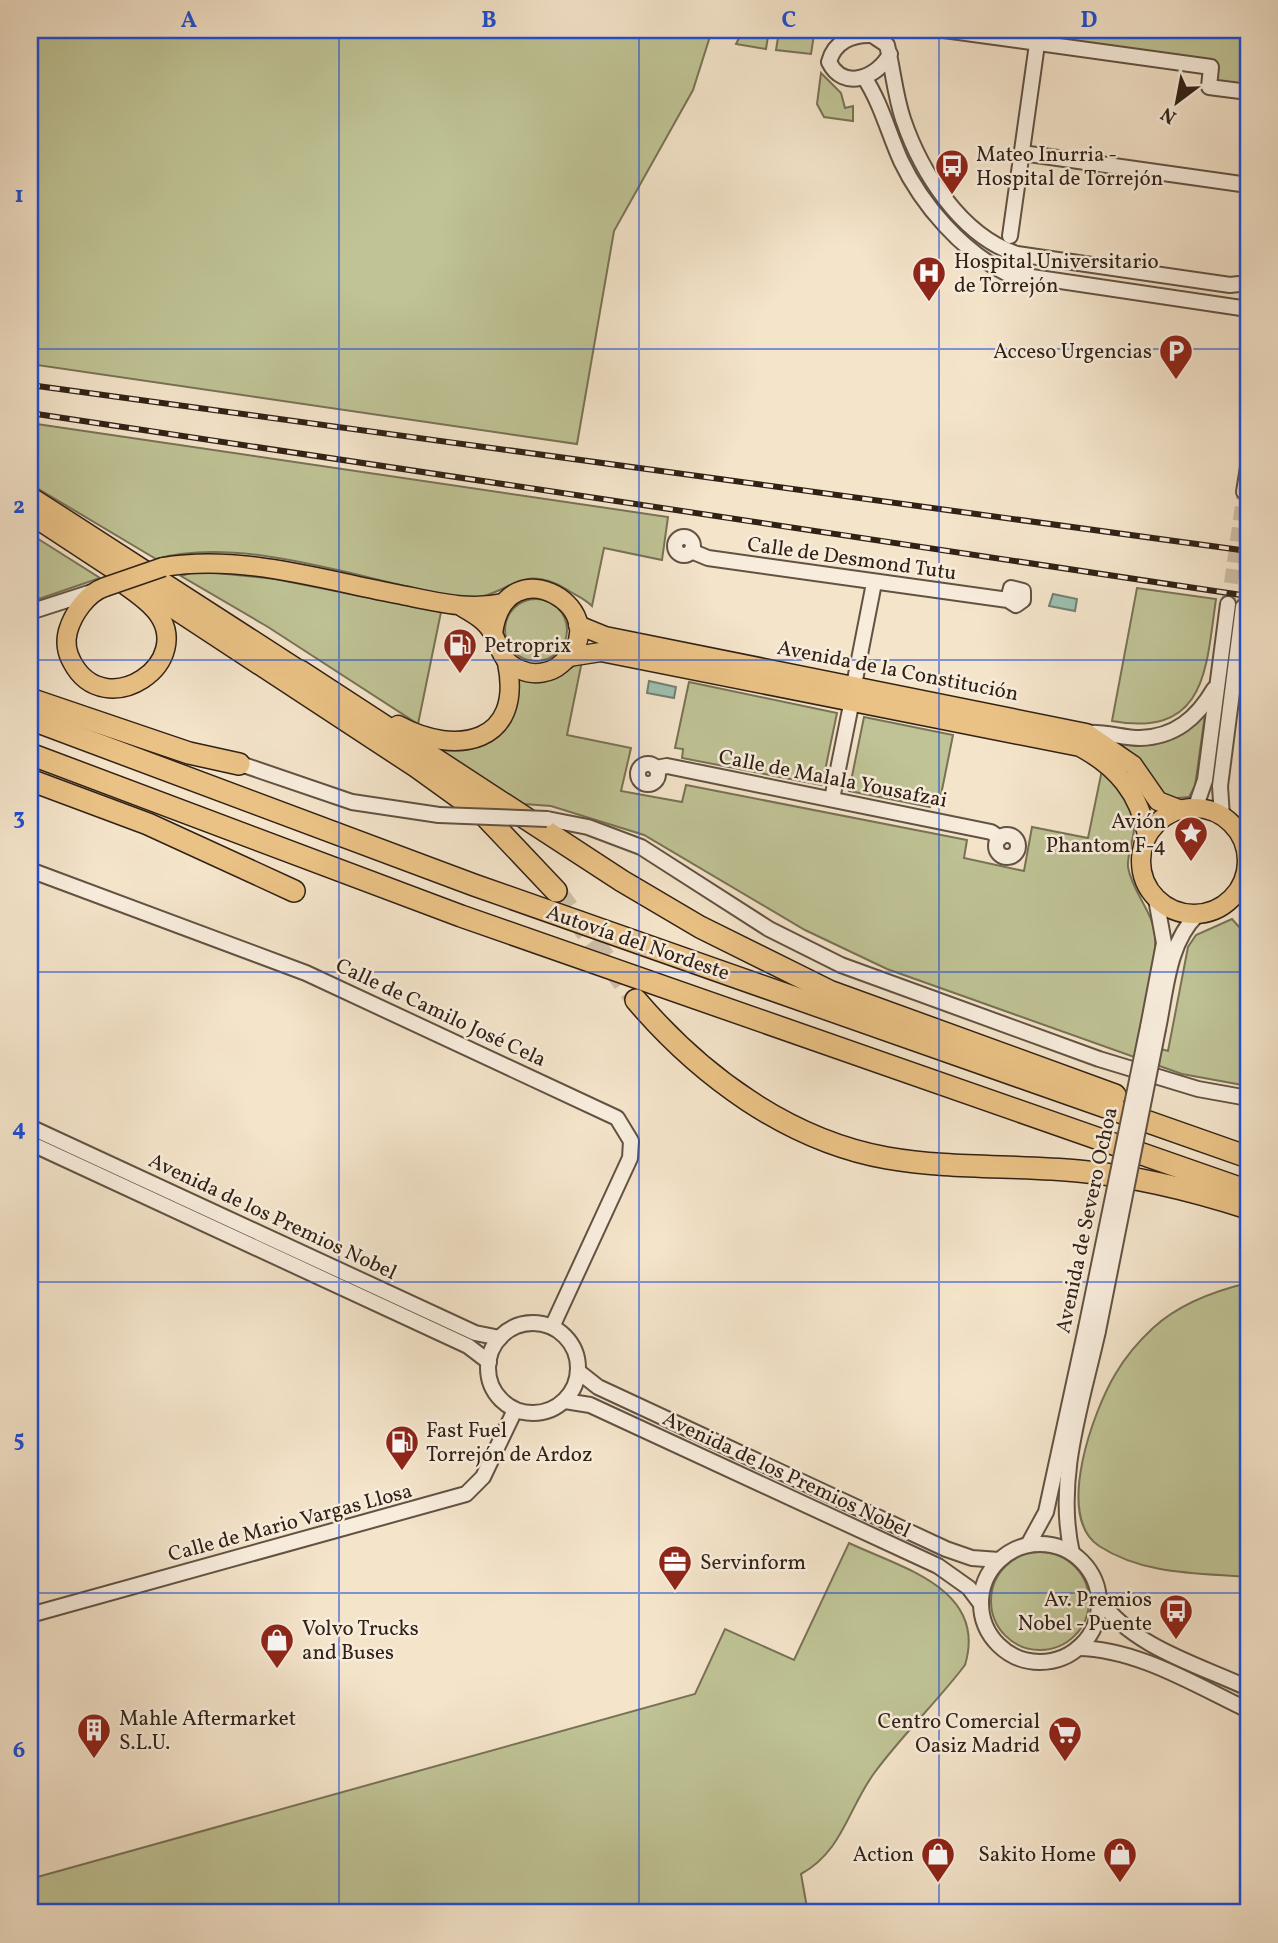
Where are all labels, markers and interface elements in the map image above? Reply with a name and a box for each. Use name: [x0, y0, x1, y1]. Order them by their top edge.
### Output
text: A: [181, 5, 197, 37]
text: B: [481, 5, 497, 37]
text: C: [782, 5, 796, 37]
text: D: [1081, 5, 1098, 37]
north arrow: [1142, 66, 1212, 136]
text: N: [1156, 100, 1182, 129]
place label: Mateo Inurria - Hospital de Torrejón: [976, 141, 1163, 194]
bus stop icon: Mateo Inurria - Hospital de Torrejón: [933, 147, 971, 196]
text: 1: [14, 180, 24, 212]
place label: Hospital Universitario de Torrejón: [954, 248, 1159, 301]
hospital icon: Hospital Universitario de Torrejón: [910, 254, 948, 303]
parking icon: Acceso Urgencias: [1157, 332, 1195, 381]
place label: Acceso Urgencias: [993, 338, 1152, 367]
text: 2: [13, 491, 25, 523]
street label: Calle de Desmond Tutu: [745, 530, 958, 589]
fuel station icon: Petroprix: [441, 626, 479, 675]
place label: Petroprix: [484, 632, 571, 661]
street label: Avenida de la Constitución: [775, 634, 1021, 709]
street label: Calle de Malala Yousafzai: [716, 743, 949, 816]
text: 3: [13, 802, 25, 834]
place label: Avión Phantom F-4: [1046, 808, 1166, 861]
place icon: Avión Phantom F-4: [1172, 814, 1210, 863]
street label: Autovía del Nordeste: [542, 898, 733, 988]
street label: Calle de Camilo José Cela: [330, 952, 550, 1075]
street label: Avenida de Severo Ochoa: [1049, 1105, 1126, 1336]
text: 4: [12, 1113, 26, 1145]
street label: Avenida de los Premios Nobel: [144, 1147, 401, 1288]
street label: Avenida de los Premios Nobel: [658, 1405, 915, 1546]
place label: Fast Fuel Torrejón de Ardoz: [426, 1417, 593, 1470]
fuel station icon: Fast Fuel Torrejón de Ardoz: [383, 1423, 421, 1472]
text: 5: [13, 1424, 25, 1456]
street label: Calle de Mario Vargas Llosa: [165, 1477, 416, 1570]
office icon: Servinform: [656, 1543, 694, 1592]
place label: Servinform: [700, 1549, 806, 1578]
place label: Av. Premios Nobel - Puente: [1018, 1586, 1152, 1639]
bus stop icon: Av. Premios Nobel - Puente: [1157, 1592, 1195, 1641]
place label: Volvo Trucks and Buses: [302, 1615, 419, 1668]
shop icon: Volvo Trucks and Buses: [258, 1621, 296, 1670]
place label: Mahle Aftermarket S.L.U.: [119, 1705, 296, 1758]
place label: Centro Comercial Oasiz Madrid: [878, 1708, 1040, 1761]
building icon: Mahle Aftermarket S.L.U.: [75, 1711, 113, 1760]
supermarket icon: Centro Comercial Oasiz Madrid: [1046, 1714, 1084, 1763]
text: 6: [13, 1735, 25, 1767]
shop icon: Action: [919, 1835, 957, 1884]
shop icon: Sakito Home: [1101, 1835, 1139, 1884]
place label: Action: [853, 1841, 914, 1870]
place label: Sakito Home: [978, 1841, 1096, 1870]

